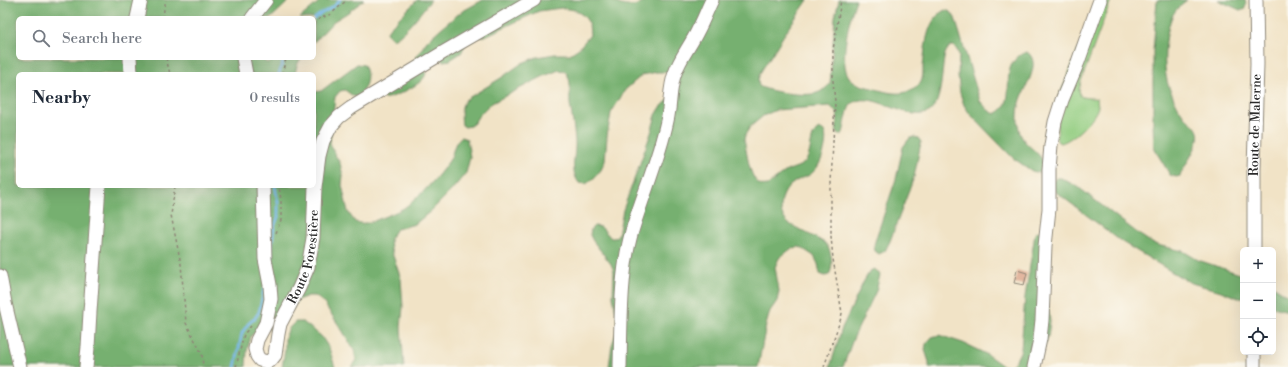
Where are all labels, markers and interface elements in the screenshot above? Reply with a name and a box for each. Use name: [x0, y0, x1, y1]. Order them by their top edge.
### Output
search box: [16, 16, 316, 60]
icon: search: [30, 27, 52, 49]
text: Search here: [62, 29, 142, 48]
street label: Route de Malerne: [1246, 73, 1265, 176]
text: Nearby: [32, 87, 91, 109]
text: 0 results: [249, 90, 300, 106]
street label: Route Forestière: [284, 209, 322, 307]
map controls: [1240, 247, 1276, 355]
button: +: [1240, 247, 1276, 283]
button: −: [1240, 283, 1276, 319]
button: locate: [1240, 319, 1276, 355]

